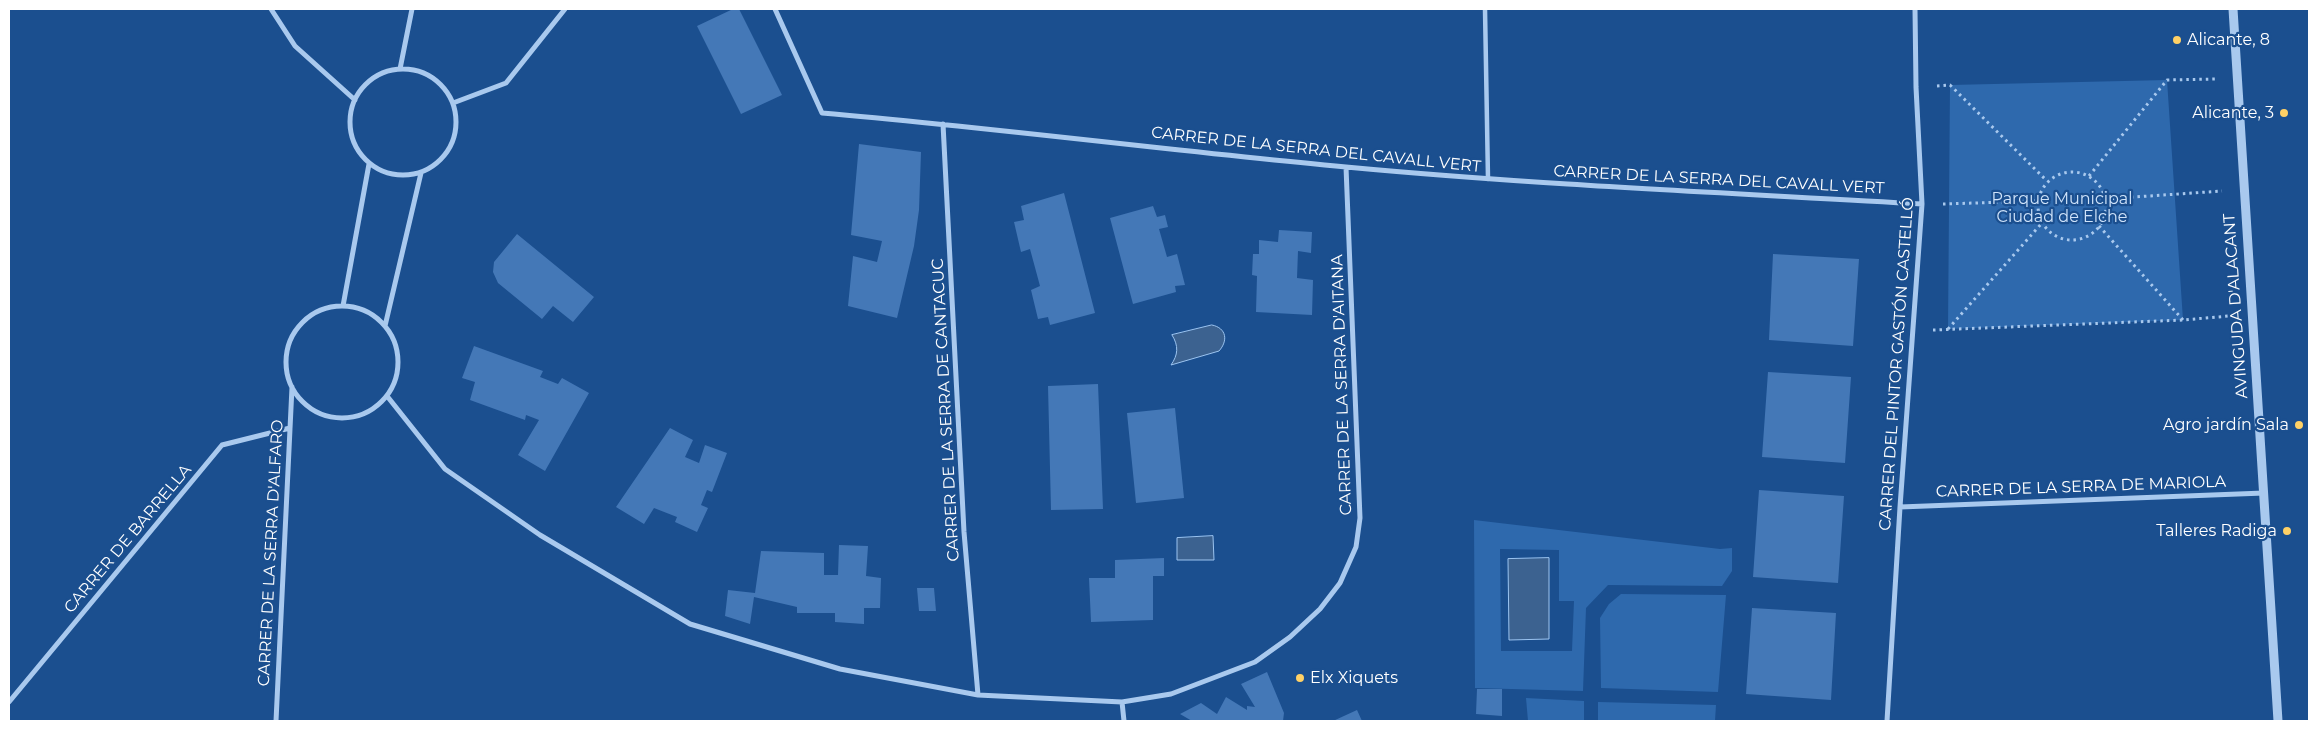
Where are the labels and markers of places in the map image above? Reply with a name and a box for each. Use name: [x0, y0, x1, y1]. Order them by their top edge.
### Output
place label: Alicante, 8: [2187, 30, 2270, 50]
marker: Alicante, 8: [2171, 34, 2183, 46]
place label: Alicante, 3: [2192, 103, 2274, 123]
marker: Alicante, 3: [2278, 107, 2290, 119]
place label: Agro jardín Sala: [2163, 415, 2289, 435]
marker: Agro jardín Sala: [2293, 419, 2305, 431]
place label: Talleres Radiga: [2156, 521, 2277, 541]
marker: Talleres Radiga: [2281, 525, 2293, 537]
place label: Elx Xiquets: [1310, 668, 1398, 688]
marker: Elx Xiquets: [1294, 672, 1306, 684]

